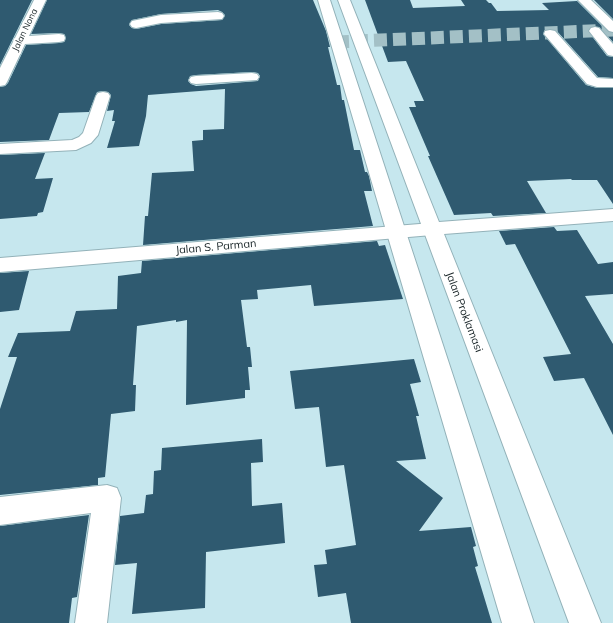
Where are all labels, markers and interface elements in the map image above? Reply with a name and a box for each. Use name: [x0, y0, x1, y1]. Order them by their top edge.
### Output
street label: Jalan Nona: [10, 7, 40, 53]
street label: Jalan S. Parman: [175, 237, 257, 257]
street label: Jalan Proklamasi: [443, 270, 485, 354]

